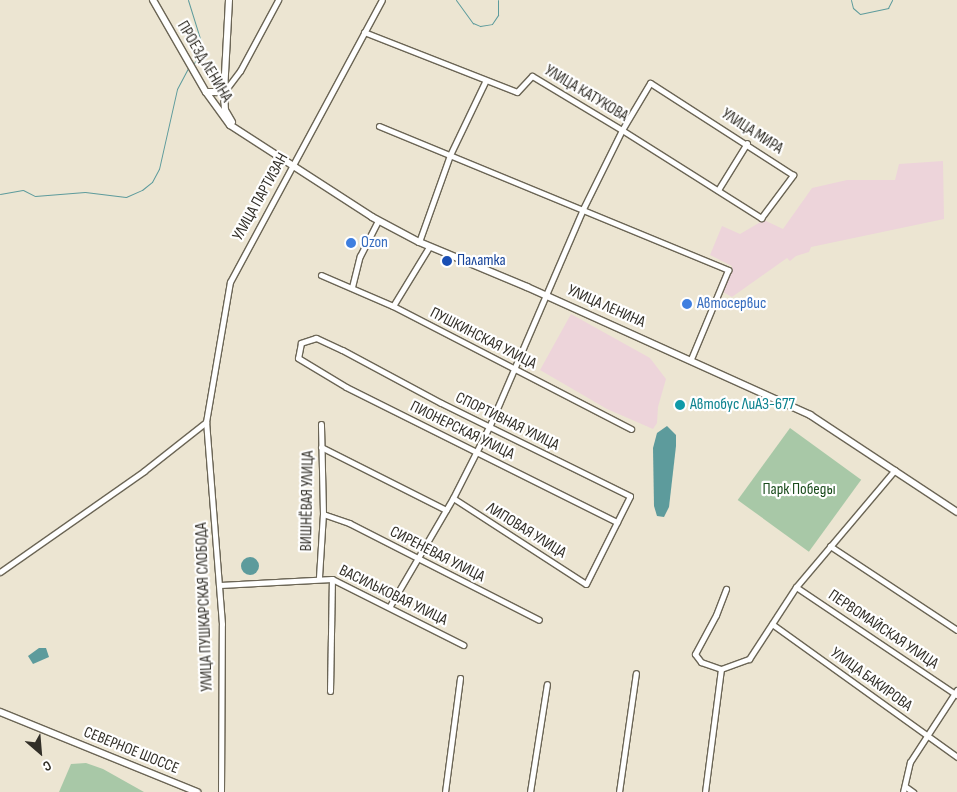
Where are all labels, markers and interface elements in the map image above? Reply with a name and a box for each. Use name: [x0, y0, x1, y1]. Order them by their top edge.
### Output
street label: ПРОЕЗД ЛЕНИНА: [172, 18, 236, 106]
street label: УЛИЦА КАТУКОВА: [541, 62, 631, 126]
street label: УЛИЦА МИРА: [718, 105, 786, 159]
street label: УЛИЦА ПАРТИЗАН: [229, 150, 293, 244]
place label: Ozon: [361, 233, 388, 253]
marker: Ozon: [345, 237, 357, 249]
place label: Палатка: [457, 251, 506, 271]
marker: Палатка: [441, 255, 453, 267]
street label: УЛИЦА ЛЕНИНА: [564, 281, 648, 333]
place label: Автосервис: [697, 294, 766, 314]
marker: Автосервис: [681, 298, 693, 310]
street label: ПУШКИНСКАЯ УЛИЦА: [427, 304, 539, 374]
street label: СПОРТИВНАЯ УЛИЦА: [452, 389, 562, 455]
place label: Автобус ЛиАЗ-677: [690, 395, 795, 415]
street label: ПИОНЕРСКАЯ УЛИЦА: [407, 398, 517, 464]
marker: Автобус ЛиАЗ-677: [674, 399, 686, 411]
street label: ВИШНЁВАЯ УЛИЦА: [298, 450, 318, 552]
park label: Парк Победы: [762, 480, 836, 500]
street label: ЛИПОВАЯ УЛИЦА: [482, 499, 570, 563]
street label: УЛИЦА ПУШКАРСКАЯ СЛОБОДА: [192, 522, 218, 692]
street label: СИРЕНЕВАЯ УЛИЦА: [386, 523, 488, 587]
street label: ВАСИЛЬКОВАЯ УЛИЦА: [336, 562, 450, 630]
street label: ПЕРВОМАЙСКАЯ УЛИЦА: [824, 586, 942, 674]
street label: УЛИЦА БАКИРОВА: [826, 644, 916, 716]
street label: СЕВЕРНОЕ ШОССЕ: [81, 723, 181, 779]
north arrow: [15, 727, 65, 777]
text: С: [40, 757, 54, 775]

